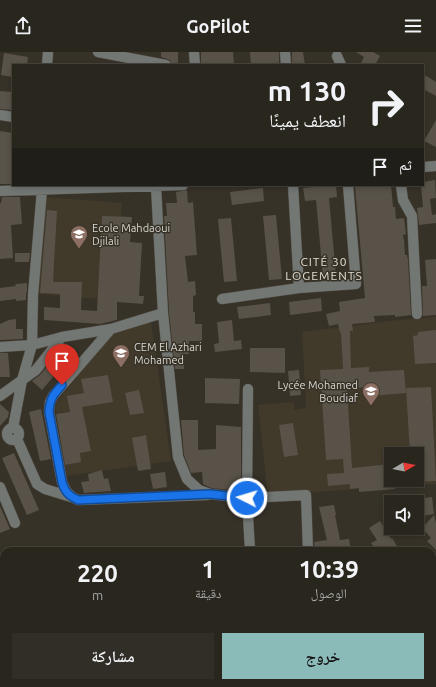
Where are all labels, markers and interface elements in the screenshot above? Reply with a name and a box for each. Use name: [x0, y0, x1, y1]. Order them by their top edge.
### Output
icon: share: [12, 15, 34, 37]
icon: menu: [402, 15, 424, 37]
text: GoPilot: [186, 16, 250, 36]
text: 130 m: [268, 75, 346, 106]
icon: right: [360, 80, 412, 132]
text: انعطف يمينًا: [269, 110, 346, 130]
icon: arrive: [369, 156, 391, 178]
text: ثم: [399, 156, 412, 173]
place label: Ecole Mahdaoui Djilali: [92, 222, 170, 247]
school or university icon: Ecole Mahdaoui Djilali: [69, 224, 89, 249]
district label: CITÉ 30 LOGEMENTS: [285, 255, 363, 282]
place label: CEM El Azhari Mohamed: [134, 341, 202, 366]
school or university icon: CEM El Azhari Mohamed: [111, 343, 131, 368]
pin: [45, 344, 79, 385]
icon: arrive: [51, 350, 73, 372]
place label: Lycée Mohamed Boudiaf: [278, 379, 359, 404]
school or university icon: Lycée Mohamed Boudiaf: [361, 381, 381, 406]
north arrow: [384, 447, 424, 487]
map controls: [384, 447, 424, 535]
position arrow: [226, 477, 268, 519]
button: sound: [384, 495, 424, 535]
text: 1: [202, 556, 215, 583]
text: 10:39: [299, 556, 359, 583]
text: 220: [77, 560, 118, 587]
text: دقيقة: [195, 586, 222, 600]
text: الوصول: [311, 586, 347, 600]
text: m: [92, 588, 103, 602]
button: مشاركة: [12, 633, 214, 679]
button: خروج: [222, 633, 424, 679]

